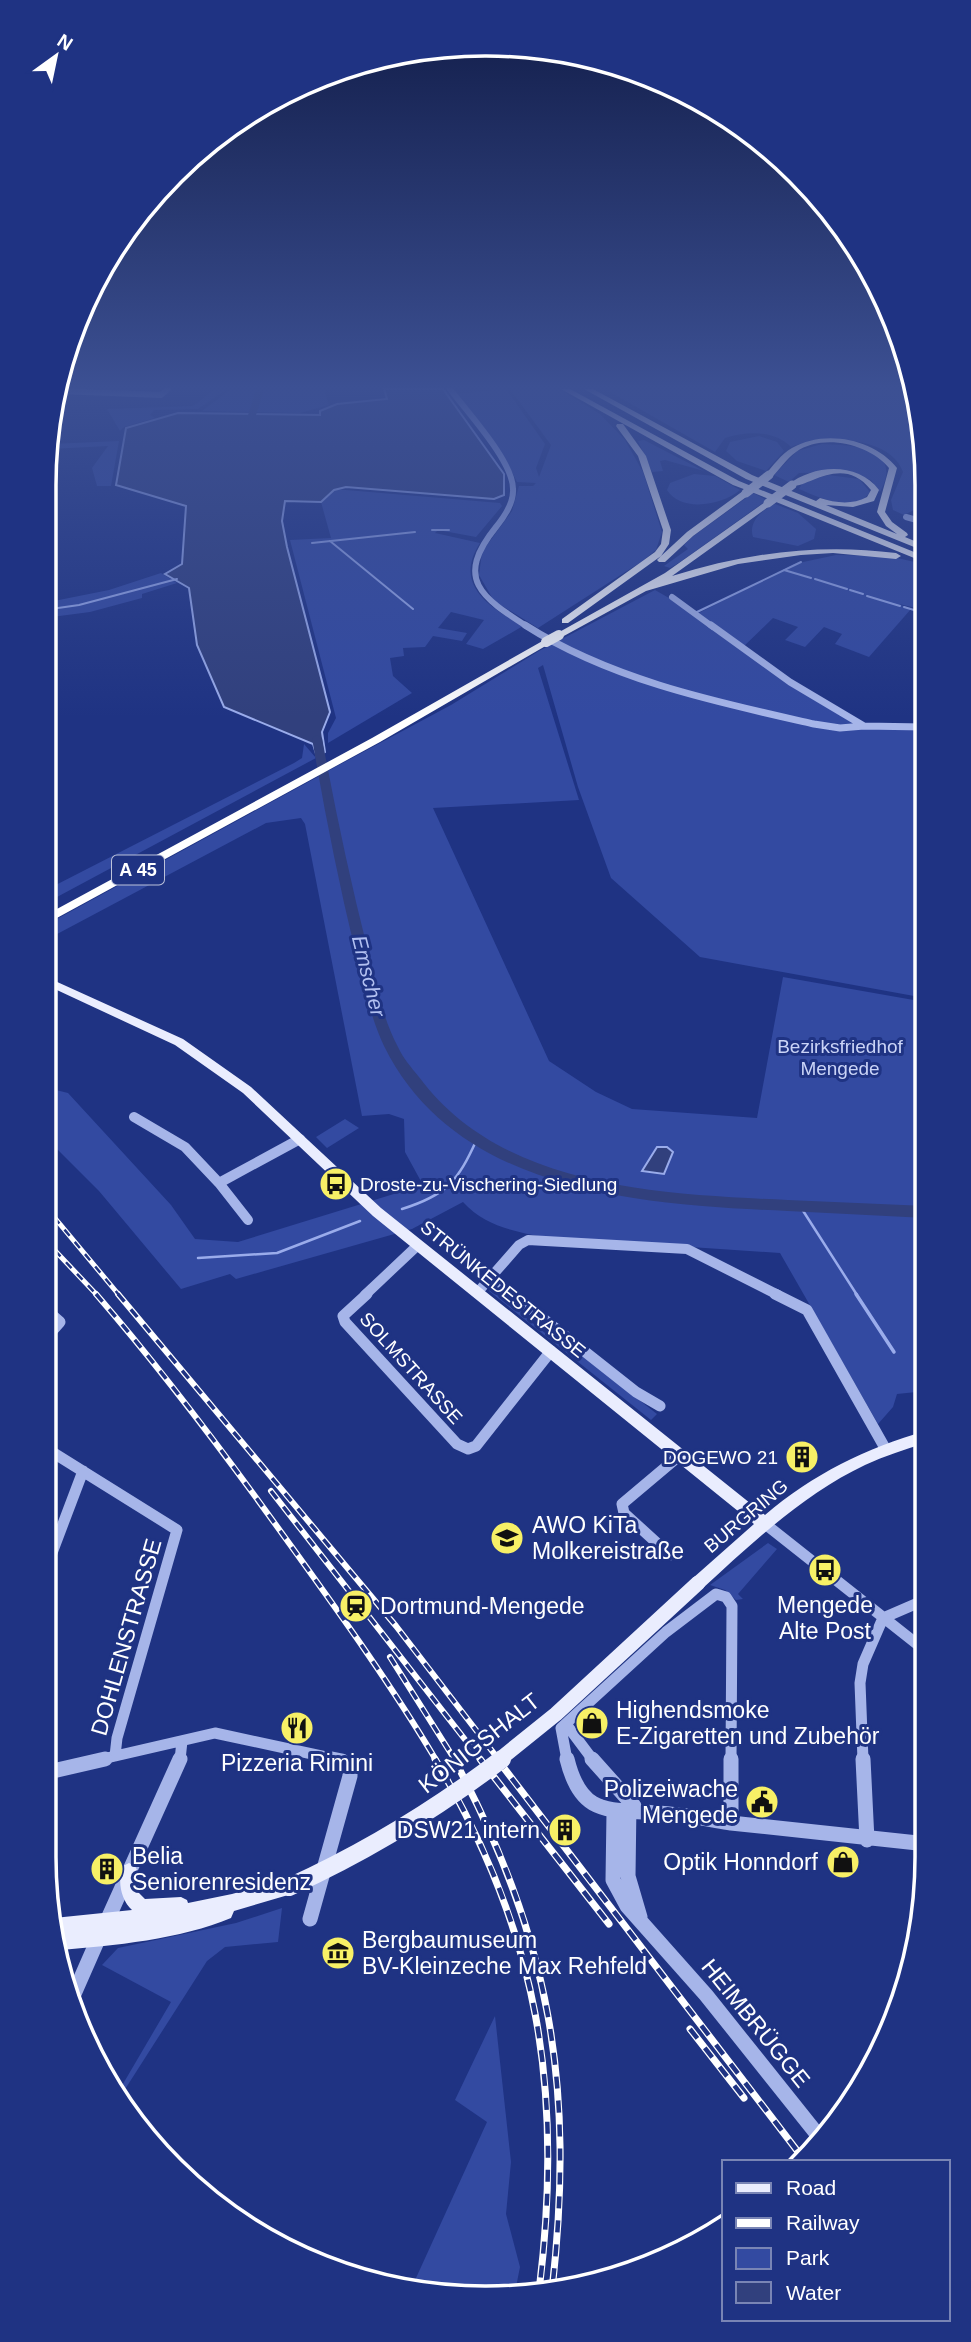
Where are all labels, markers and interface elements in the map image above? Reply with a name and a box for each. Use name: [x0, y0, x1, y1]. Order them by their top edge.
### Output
north arrow: [21, 21, 91, 91]
text: N: [54, 30, 76, 55]
road number: A 45: [112, 856, 164, 884]
water label: Emscher: [348, 933, 390, 1020]
park label: Bezirksfriedhof Mengede: [777, 1036, 904, 1079]
bus stop icon: Droste-zu-Vischering-Siedlung: [317, 1165, 355, 1203]
place label: Droste-zu-Vischering-Siedlung: [360, 1174, 617, 1195]
street label: STRÜNKEDESTRASSE: [416, 1216, 590, 1362]
street label: SOLMSTRASSE: [356, 1308, 466, 1428]
building icon: DOGEWO 21: [783, 1438, 821, 1476]
place label: DOGEWO 21: [663, 1447, 778, 1468]
street label: BURGRING: [700, 1475, 792, 1557]
place label: AWO KiTa Molkereistraße: [532, 1512, 684, 1564]
school or university icon: AWO KiTa Molkereistraße: [488, 1519, 526, 1557]
street label: DOHLENSTRASSE: [85, 1536, 167, 1738]
bus stop icon: Mengede Alte Post: [806, 1551, 844, 1589]
station icon: Dortmund-Mengede: [337, 1587, 375, 1625]
place label: Mengede Alte Post: [777, 1592, 873, 1644]
place label: Dortmund-Mengede: [380, 1593, 585, 1619]
street label: KÖNIGSHALT: [413, 1688, 545, 1798]
place label: Highendsmoke E-Zigaretten und Zubehör: [616, 1697, 880, 1749]
shop icon: Highendsmoke E-Zigaretten und Zubehör: [573, 1704, 611, 1742]
restaurant icon: Pizzeria Rimini: [278, 1709, 316, 1747]
place label: Pizzeria Rimini: [221, 1750, 373, 1776]
place label: Polizeiwache Mengede: [604, 1776, 738, 1828]
public building icon: Polizeiwache Mengede: [743, 1783, 781, 1821]
building icon: DSW21 intern: [546, 1811, 584, 1849]
place label: DSW21 intern: [397, 1817, 540, 1843]
place label: Belia Seniorenresidenz: [132, 1843, 311, 1895]
shop icon: Optik Honndorf: [824, 1843, 862, 1881]
place label: Optik Honndorf: [663, 1849, 819, 1875]
building icon: Belia Seniorenresidenz: [88, 1850, 126, 1888]
place label: Bergbaumuseum BV-Kleinzeche Max Rehfeld: [362, 1927, 647, 1979]
museum icon: Bergbaumuseum BV-Kleinzeche Max Rehfeld: [319, 1934, 357, 1972]
street label: HEIMBRÜGGE: [696, 1954, 816, 2092]
legend: [722, 2160, 950, 2321]
text: Road: [786, 2176, 836, 2199]
text: Railway: [786, 2211, 860, 2234]
text: Park: [786, 2246, 830, 2269]
text: Water: [786, 2281, 841, 2304]

